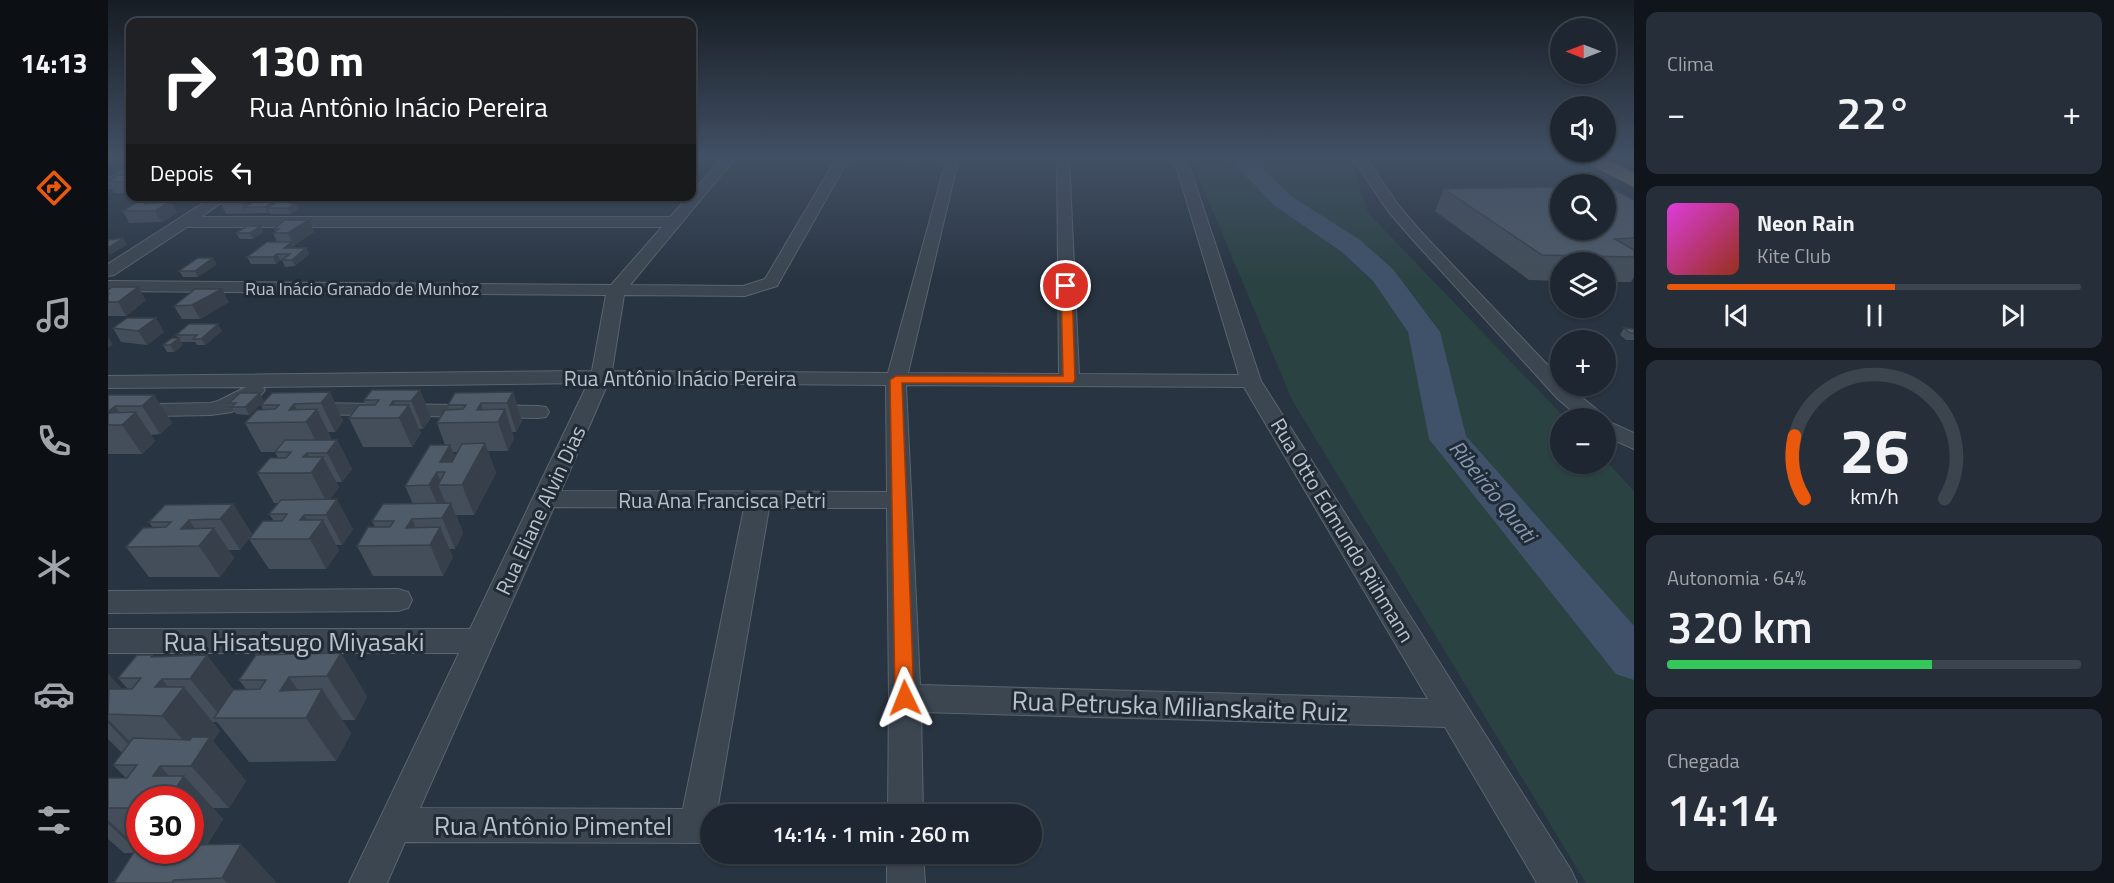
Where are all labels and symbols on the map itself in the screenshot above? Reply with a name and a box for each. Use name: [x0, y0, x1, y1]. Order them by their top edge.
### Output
north arrow: [1550, 18, 1616, 84]
pin: [1040, 260, 1091, 311]
street label: Rua Inácio Granado de Munhoz: [245, 275, 479, 302]
street label: Rua Antônio Inácio Pereira: [564, 362, 797, 394]
street label: Rua Otto Edmundo Riihmann: [1263, 412, 1423, 648]
street label: Rua Eliane Alvin Dias: [487, 420, 593, 600]
water label: Ribeirão Quati: [1441, 432, 1547, 552]
street label: Rua Ana Francisca Petri: [618, 484, 826, 516]
street label: Rua Hisatsugo Miyasaki: [164, 622, 424, 661]
position arrow: [873, 666, 937, 730]
street label: Rua Petruska Milianskaite Ruiz: [1011, 681, 1349, 731]
speed limit sign: 30: [126, 786, 204, 864]
street label: Rua Antônio Pimentel: [434, 806, 672, 845]

